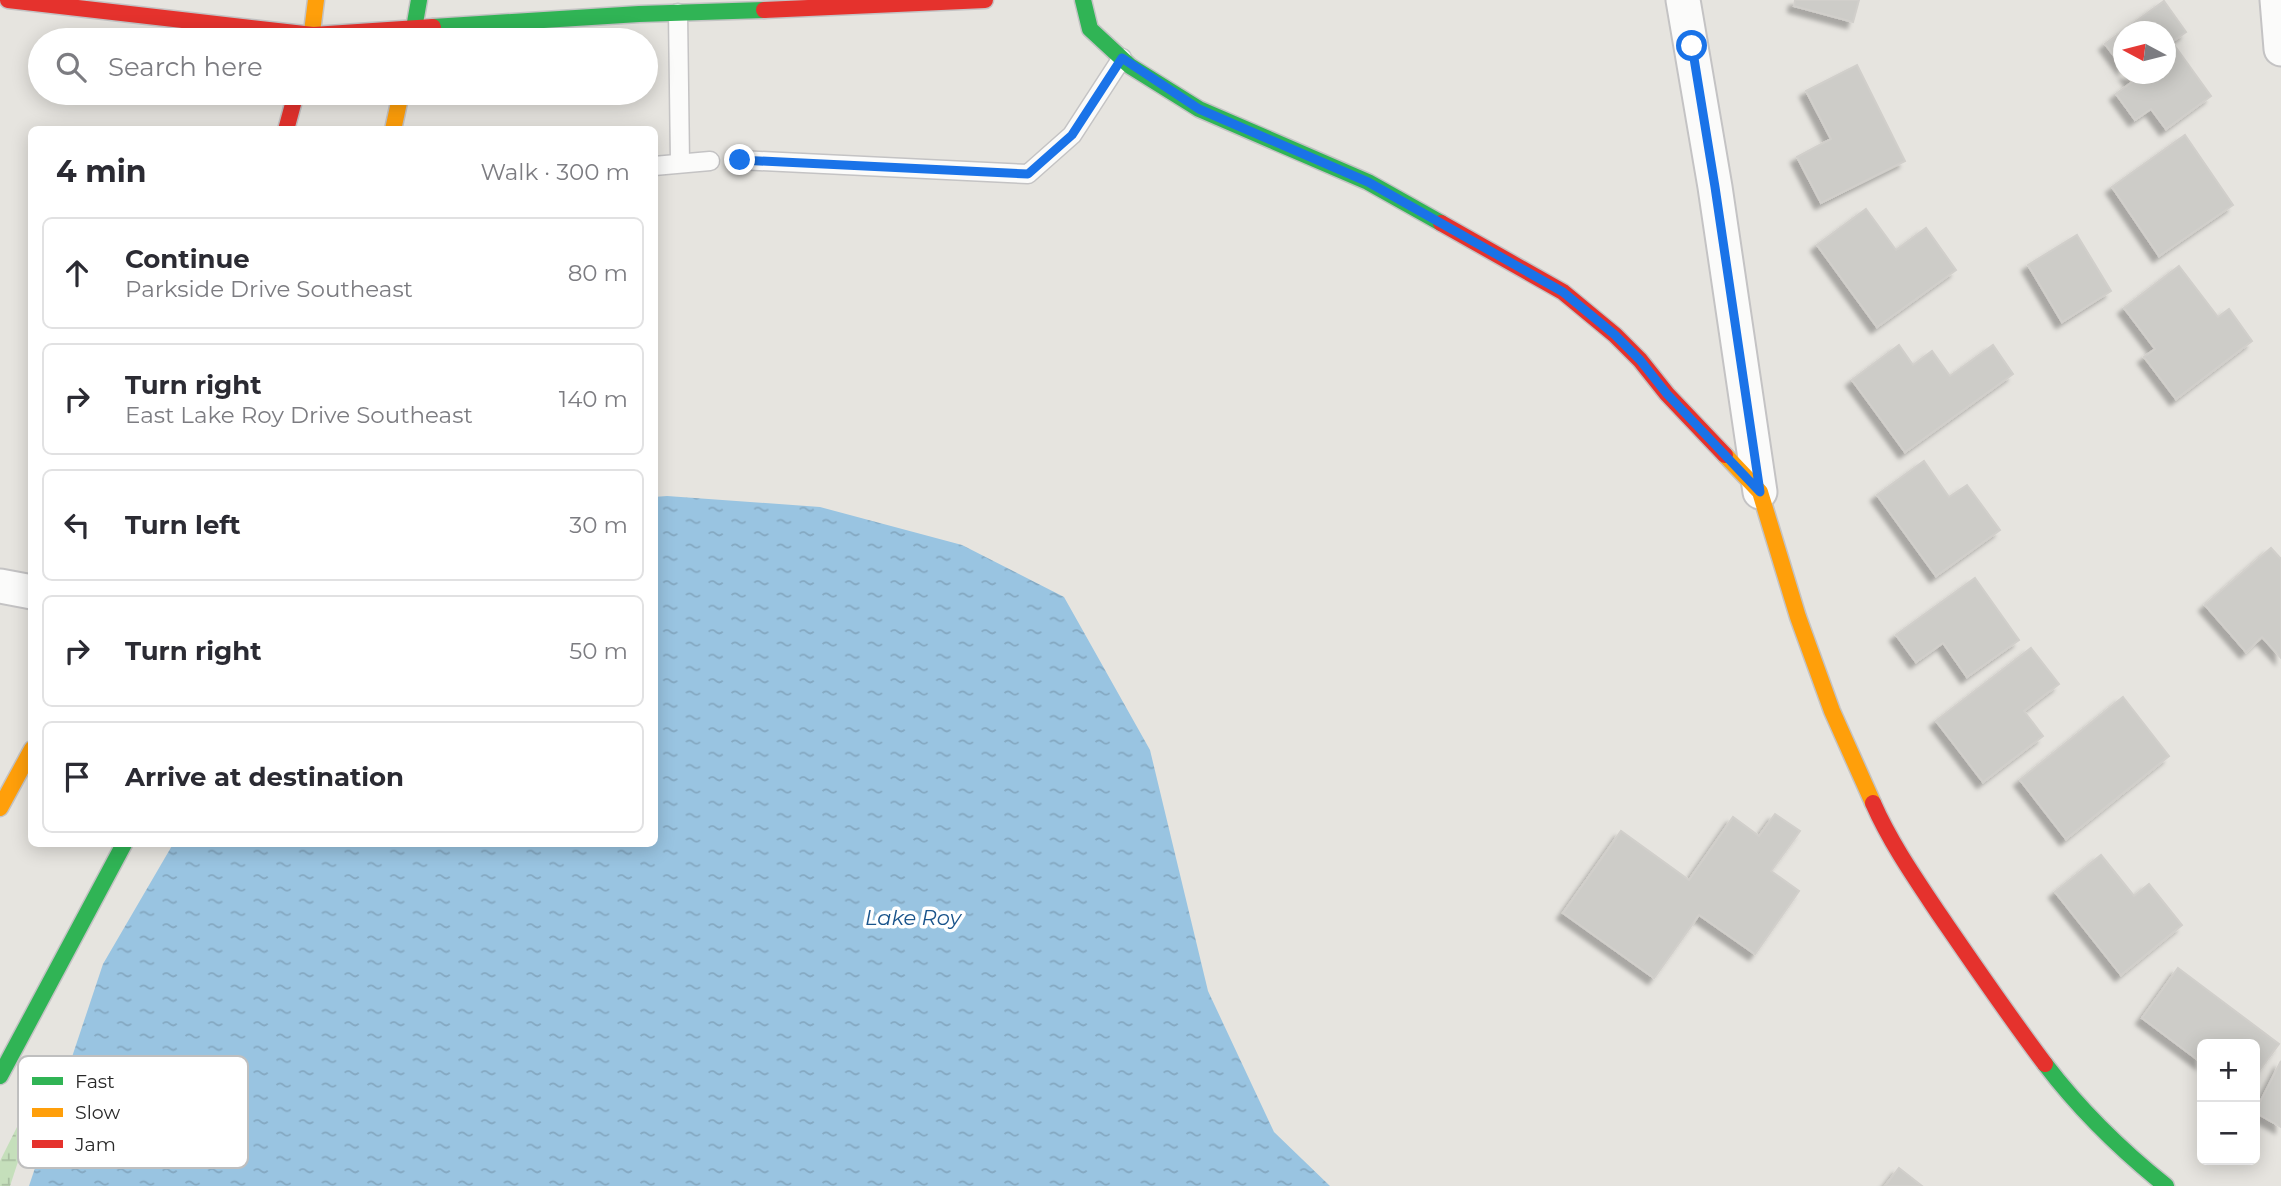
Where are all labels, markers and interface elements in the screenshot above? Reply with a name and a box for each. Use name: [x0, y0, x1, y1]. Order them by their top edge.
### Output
north arrow: [2113, 21, 2176, 84]
search box: [28, 28, 658, 105]
route start: [1676, 30, 1707, 61]
icon: search: [52, 48, 90, 86]
text: Search here: [108, 51, 263, 83]
route end: [724, 144, 755, 175]
text: 4 min: [56, 153, 146, 190]
text: Walk · 300 m: [480, 158, 630, 186]
text: Continue: [125, 243, 250, 275]
icon: ahead: [58, 254, 96, 292]
text: 80 m: [568, 259, 628, 287]
text: Parkside Drive Southeast: [125, 275, 413, 303]
text: Turn right: [125, 369, 261, 401]
icon: right: [58, 380, 96, 418]
text: 140 m: [559, 385, 628, 413]
text: East Lake Roy Drive Southeast: [125, 401, 473, 429]
icon: left: [58, 506, 96, 544]
text: Turn left: [125, 509, 241, 541]
text: 30 m: [569, 511, 628, 539]
icon: right: [58, 632, 96, 670]
text: Turn right: [125, 635, 261, 667]
text: 50 m: [569, 637, 628, 665]
icon: arrive: [58, 758, 96, 796]
text: Arrive at destination: [125, 761, 404, 793]
water label: Lake Roy: [865, 905, 963, 930]
map controls: [2197, 1039, 2260, 1165]
button: +: [2197, 1039, 2260, 1102]
legend: [18, 1056, 248, 1168]
text: Fast: [75, 1070, 115, 1093]
text: Slow: [75, 1101, 120, 1124]
button: −: [2197, 1102, 2260, 1165]
text: Jam: [74, 1133, 116, 1156]

